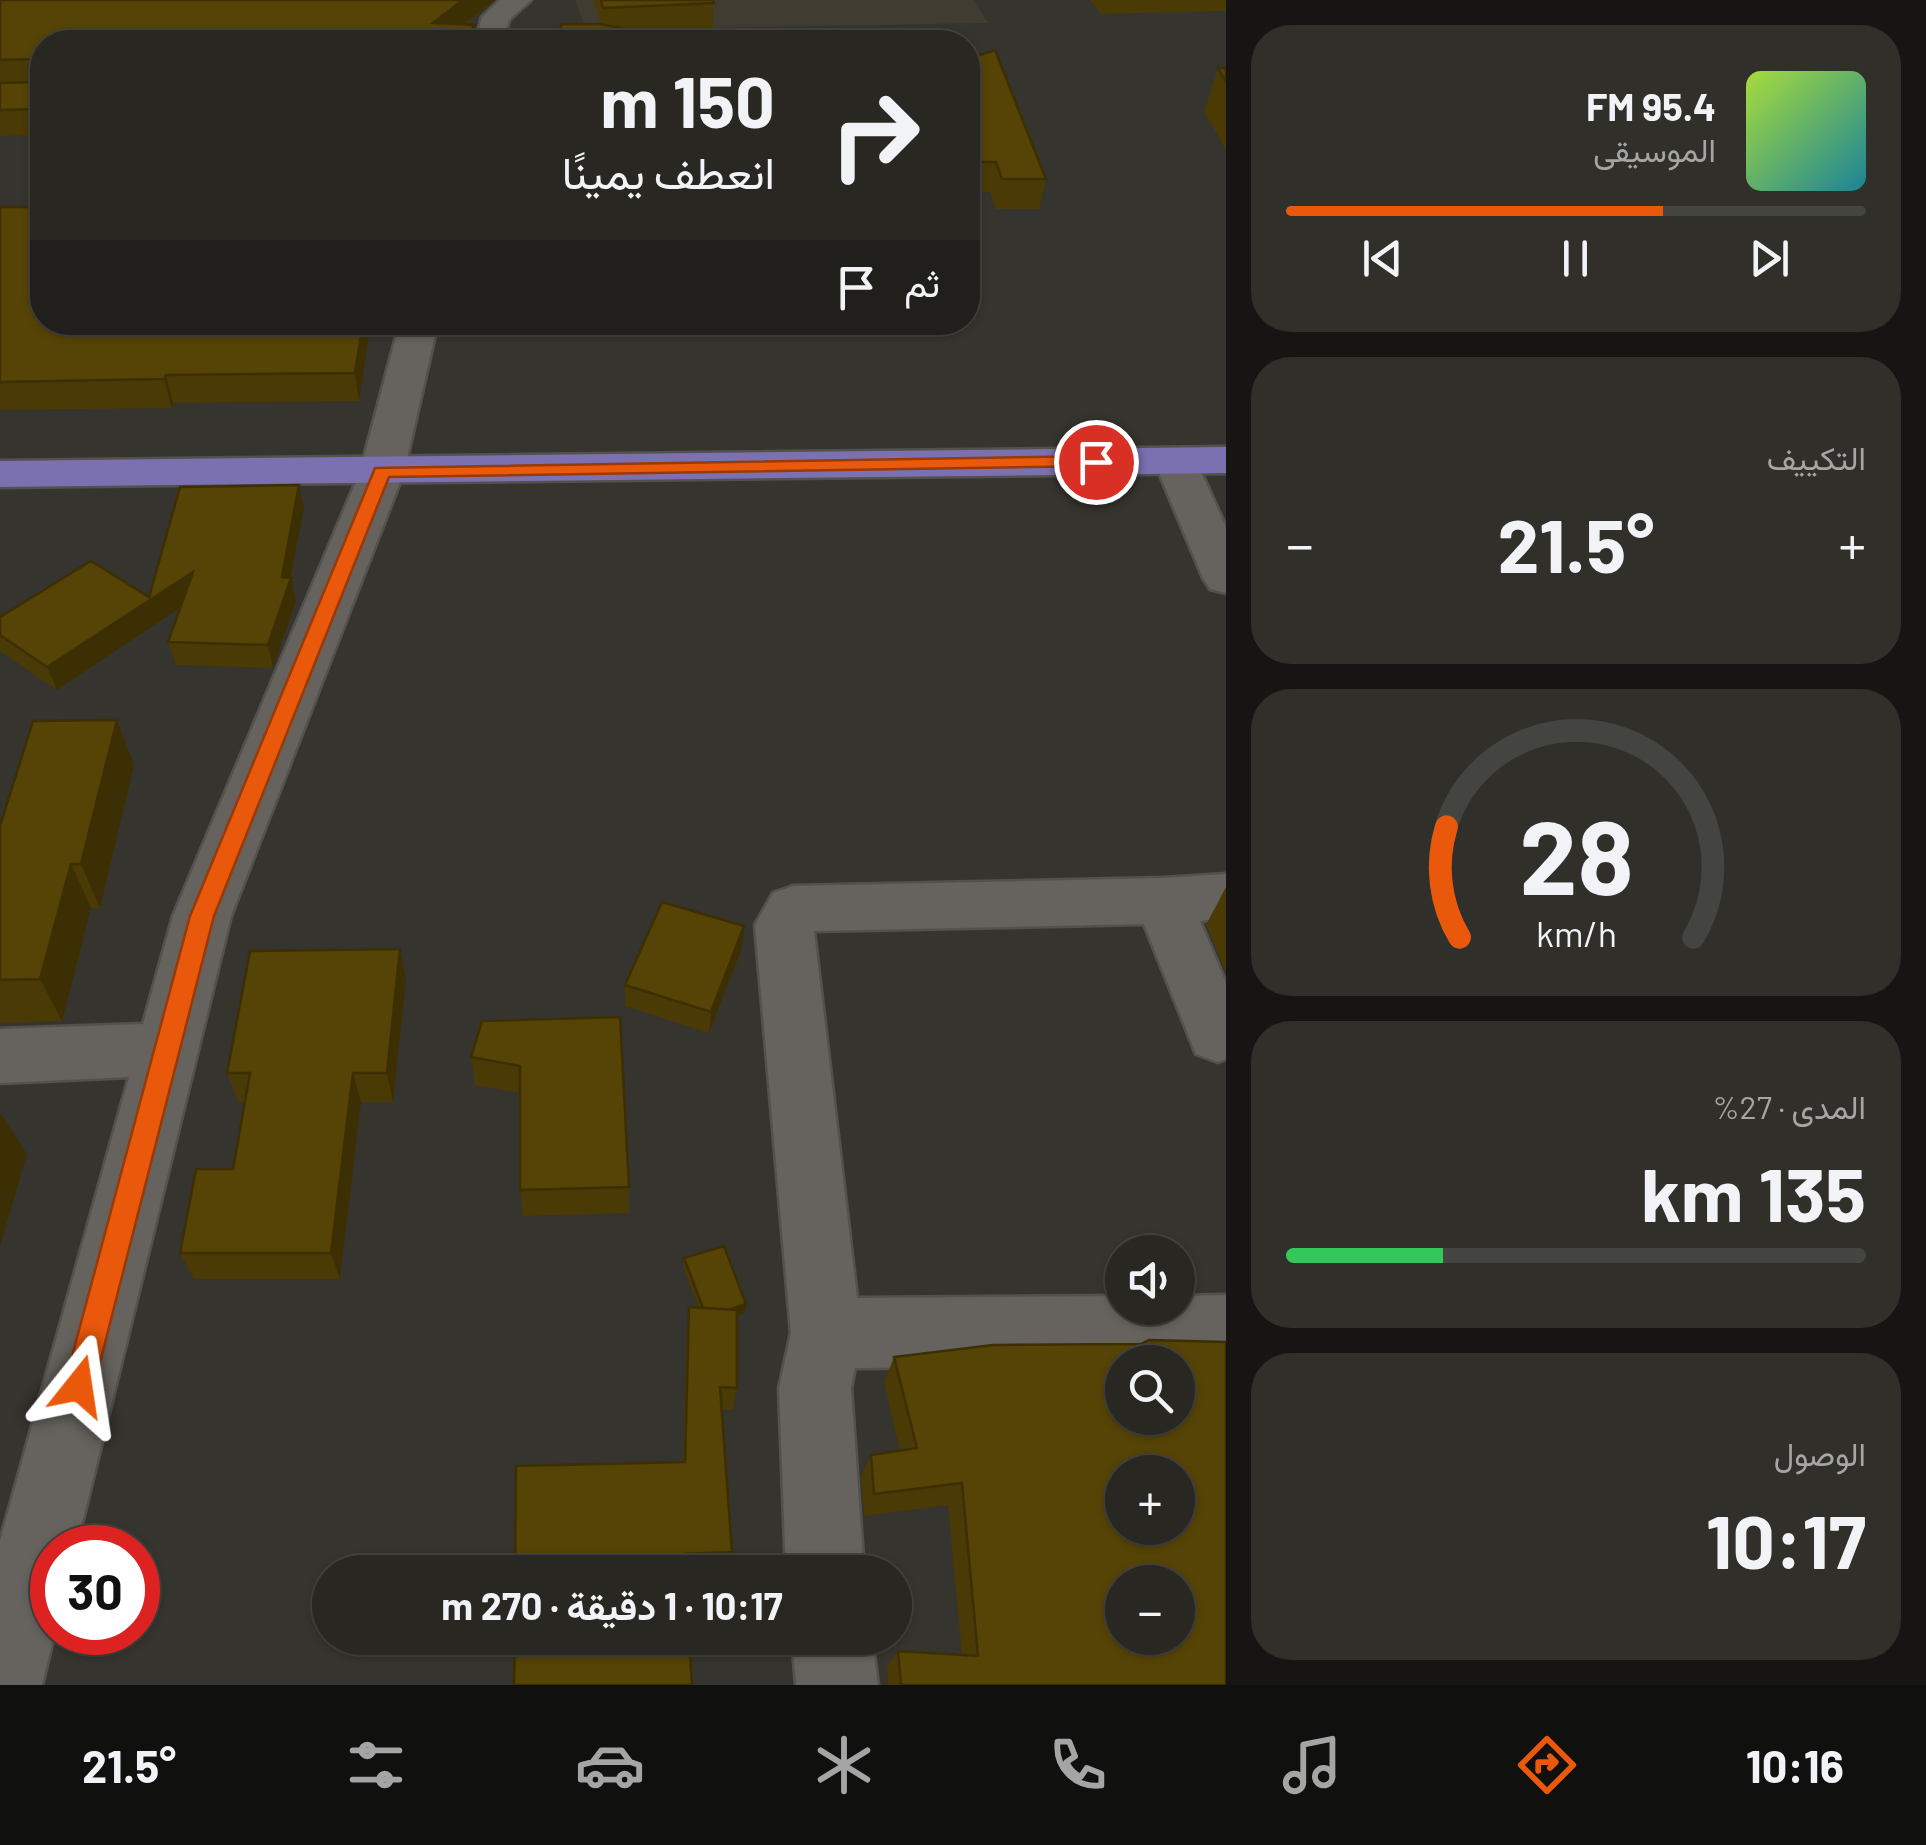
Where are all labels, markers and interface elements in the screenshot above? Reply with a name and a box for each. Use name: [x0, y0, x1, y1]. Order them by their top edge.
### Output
text: 150 m: [600, 58, 775, 142]
icon: right: [810, 70, 940, 200]
text: 95.4 FM: [1586, 83, 1716, 129]
text: الموسيقى: [1593, 130, 1716, 168]
text: انعطف يمينًا: [562, 144, 775, 198]
icon: previous: [1355, 231, 1410, 286]
icon: pause: [1548, 231, 1603, 286]
icon: next: [1742, 231, 1797, 286]
text: ثم: [904, 259, 940, 305]
icon: arrive: [829, 260, 884, 315]
pin: [1054, 420, 1139, 505]
icon: arrive: [1069, 435, 1124, 490]
text: التكييف: [1767, 438, 1866, 476]
text: 21.5°: [1498, 498, 1654, 588]
text: −: [1286, 510, 1314, 576]
text: +: [1838, 510, 1866, 576]
text: 28: [1519, 791, 1633, 916]
text: km/h: [1536, 911, 1616, 954]
text: المدى · 27%: [1712, 1087, 1866, 1125]
text: 135 km: [1641, 1147, 1866, 1237]
map controls: [1105, 1235, 1195, 1655]
button: sound: [1105, 1235, 1195, 1325]
position arrow: [27, 1334, 131, 1438]
button: search: [1105, 1345, 1195, 1435]
text: الوصول: [1774, 1434, 1866, 1472]
button: +: [1105, 1455, 1195, 1545]
text: 10:17: [1706, 1494, 1866, 1584]
speed limit sign: 30: [30, 1525, 160, 1655]
button: −: [1105, 1565, 1195, 1655]
text: 10:17 · 1 دقيقة · 270 m: [441, 1582, 783, 1628]
icon: filters: [341, 1730, 411, 1800]
icon: car: [575, 1730, 645, 1800]
icon: climate: [809, 1730, 879, 1800]
icon: phone: [1043, 1730, 1113, 1800]
icon: music: [1277, 1730, 1347, 1800]
icon: directions: [1512, 1730, 1582, 1800]
text: 21.5°: [82, 1738, 176, 1792]
text: 10:16: [1746, 1738, 1844, 1792]

